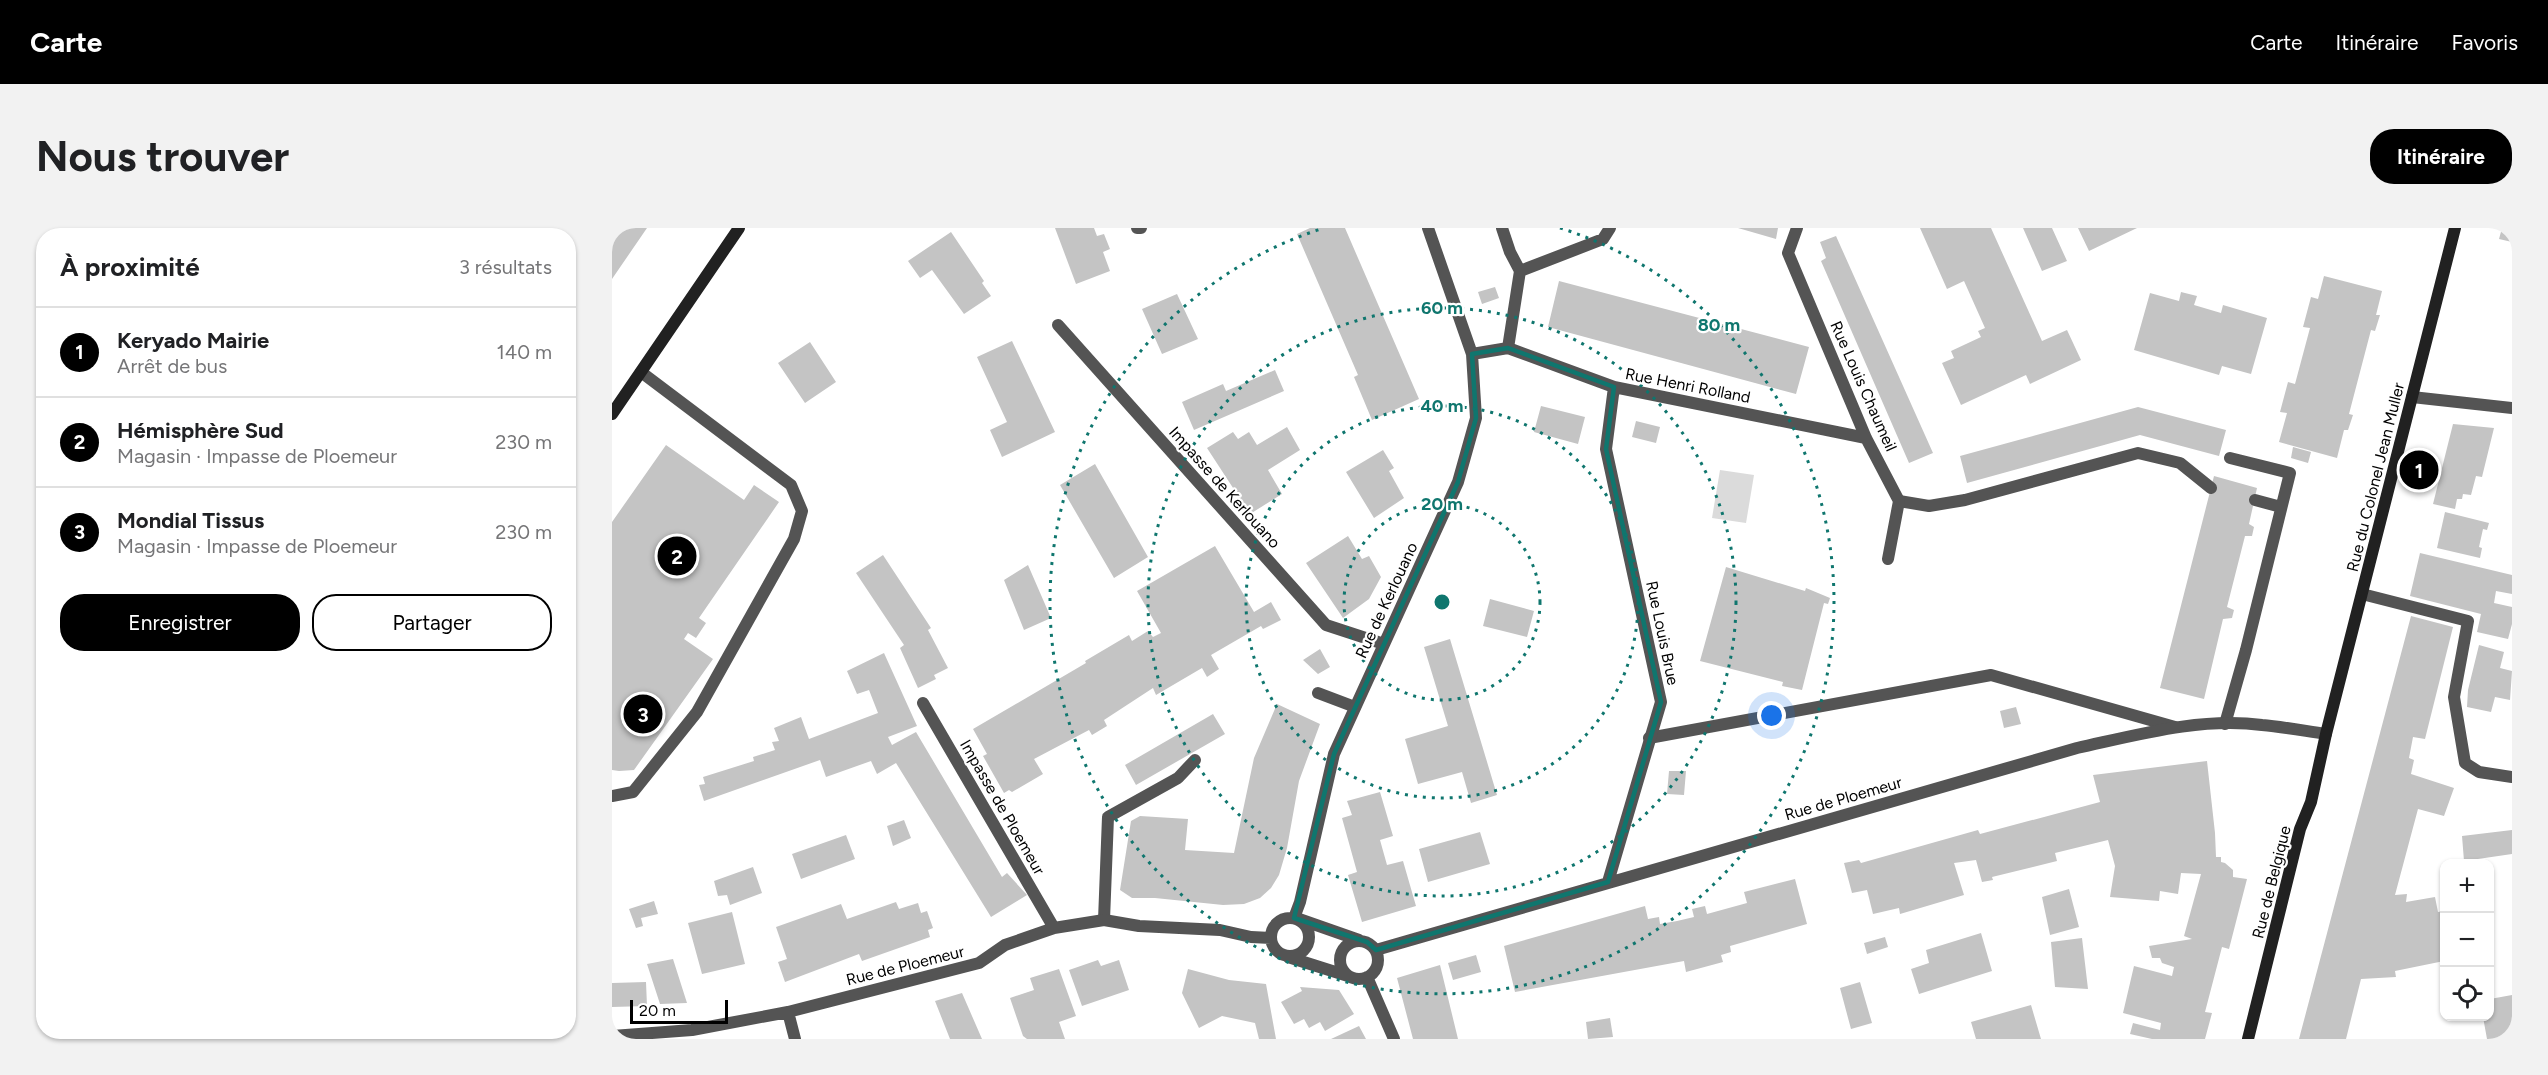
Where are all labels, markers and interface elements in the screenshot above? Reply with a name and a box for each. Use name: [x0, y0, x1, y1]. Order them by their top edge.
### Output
text: Carte: [30, 25, 102, 59]
text: Carte: [2250, 30, 2303, 55]
text: Itinéraire: [2336, 30, 2419, 55]
text: Favoris: [2452, 30, 2518, 55]
button: Itinéraire: [2370, 129, 2512, 184]
text: Nous trouver: [36, 131, 289, 182]
text: À proximité: [60, 251, 200, 283]
text: 3 résultats: [459, 255, 552, 279]
text: 60 m: [1421, 297, 1463, 319]
text: 80 m: [1698, 314, 1740, 336]
street label: Rue Louis Chaumeil: [1826, 318, 1901, 454]
text: Keryado Mairie: [117, 327, 269, 354]
text: 1: [75, 340, 84, 364]
text: 140 m: [497, 340, 552, 364]
text: Arrêt de bus: [117, 354, 227, 378]
street label: Rue Henri Rolland: [1624, 364, 1752, 407]
street label: Rue du Colonel Jean Muller: [2343, 380, 2408, 574]
text: 40 m: [1420, 395, 1464, 417]
text: Hémisphère Sud: [117, 417, 284, 444]
street label: Impasse de Kerlouano: [1165, 423, 1284, 552]
text: 2: [74, 430, 85, 454]
text: 230 m: [495, 430, 552, 454]
text: Magasin · Impasse de Ploemeur: [117, 444, 397, 468]
pin: 1: [2400, 448, 2438, 492]
text: 20 m: [1421, 493, 1463, 515]
text: Mondial Tissus: [117, 507, 264, 534]
text: 3: [74, 520, 85, 544]
text: 230 m: [495, 520, 552, 544]
text: Magasin · Impasse de Ploemeur: [117, 534, 397, 558]
pin: 2: [658, 534, 696, 578]
street label: Rue de Kerlouano: [1351, 539, 1422, 661]
street label: Rue Louis Brue: [1642, 579, 1683, 687]
centre of rings: [1432, 592, 1452, 612]
button: Enregistrer: [60, 594, 300, 651]
button: Partager: [312, 594, 552, 651]
pin: 3: [624, 692, 663, 736]
your location: [1757, 701, 1786, 730]
street label: Impasse de Ploemeur: [956, 736, 1049, 879]
street label: Rue de Ploemeur: [1782, 772, 1905, 824]
street label: Rue de Belgique: [2248, 823, 2295, 941]
map controls: [2440, 859, 2494, 1021]
button: +: [2440, 859, 2494, 913]
button: −: [2440, 913, 2494, 967]
street label: Rue de Ploemeur: [844, 941, 967, 989]
button: locate: [2440, 967, 2494, 1021]
scale bar: [630, 997, 728, 1024]
text: 20 m: [639, 1001, 676, 1020]

